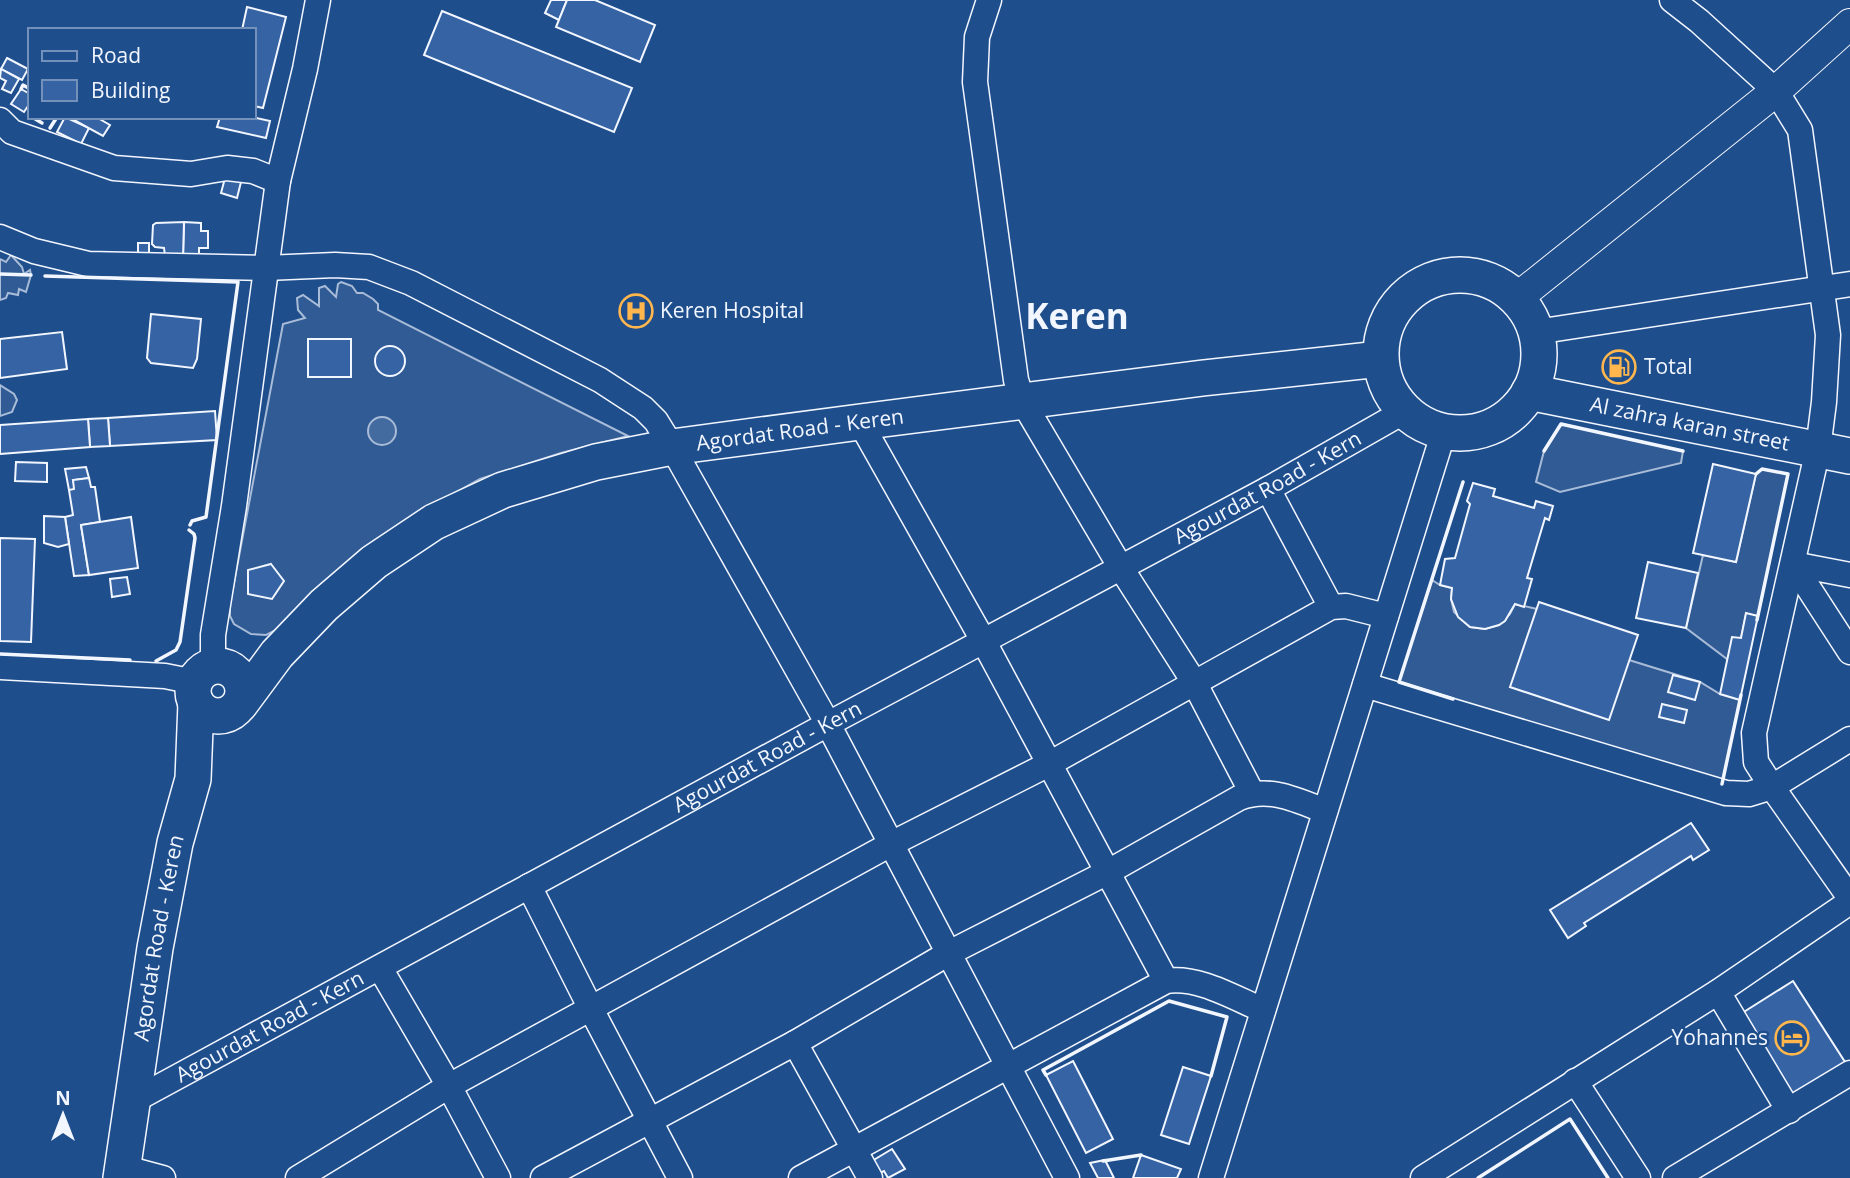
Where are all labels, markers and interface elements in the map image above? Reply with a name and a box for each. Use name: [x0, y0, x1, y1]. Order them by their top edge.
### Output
legend: [28, 28, 256, 119]
text: Road: [91, 41, 141, 69]
text: Building: [91, 76, 170, 104]
hospital icon: Keren Hospital: [617, 292, 655, 330]
district label: Keren: [1025, 292, 1129, 339]
place label: Keren Hospital: [660, 296, 804, 324]
fuel station icon: Total: [1600, 348, 1638, 386]
place label: Total: [1644, 352, 1693, 380]
street label: Al zahra karan street: [1588, 390, 1792, 457]
street label: Agordat Road - Keren: [694, 402, 905, 457]
street label: Agourdat Road - Kern: [1168, 424, 1366, 550]
street label: Agourdat Road - Kern: [668, 694, 866, 818]
street label: Agordat Road - Keren: [126, 831, 190, 1043]
street label: Agourdat Road - Kern: [170, 963, 369, 1088]
hotel icon: Yohannes: [1773, 1019, 1811, 1057]
place label: Yohannes: [1672, 1023, 1768, 1051]
north arrow: [28, 1080, 98, 1150]
text: N: [55, 1085, 71, 1111]

